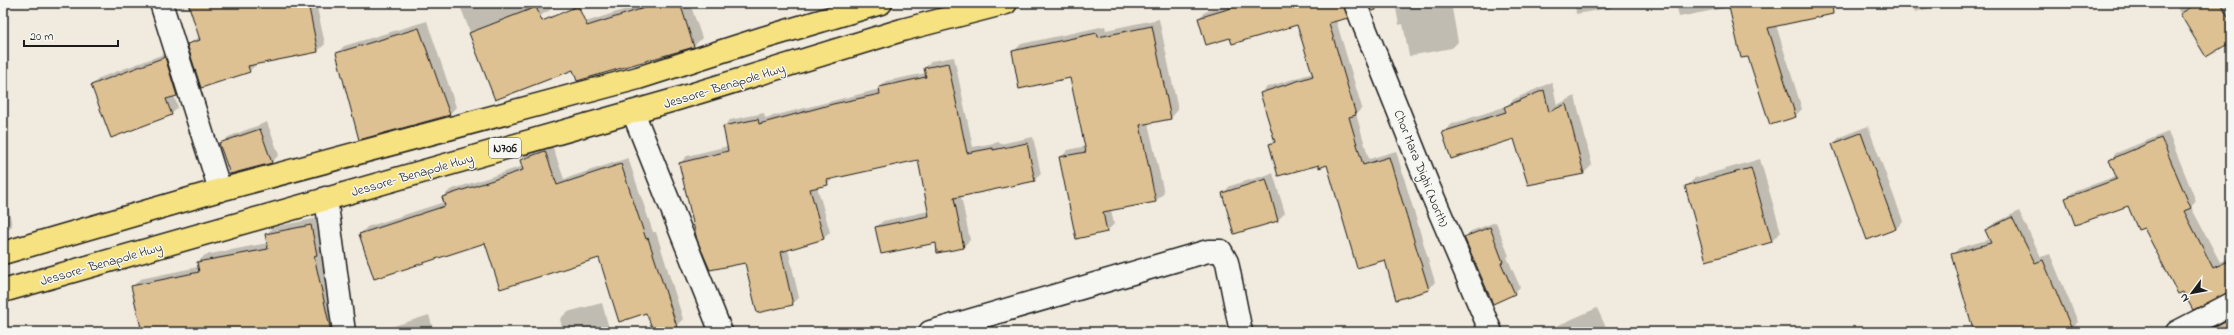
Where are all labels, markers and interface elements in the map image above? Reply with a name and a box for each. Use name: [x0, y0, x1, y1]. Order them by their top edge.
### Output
scale bar: [24, 22, 118, 48]
text: 20 m: [30, 28, 53, 46]
street label: Jessore- Benapole Hwy: [661, 59, 788, 115]
street label: Chor Mara Dighi (North): [1387, 107, 1453, 231]
road number: N706: [489, 138, 521, 158]
street label: Jessore- Benapole Hwy: [349, 149, 476, 203]
street label: Jessore- Benapole Hwy: [38, 238, 165, 292]
north arrow: [2172, 273, 2212, 313]
text: N: [2176, 290, 2193, 305]

